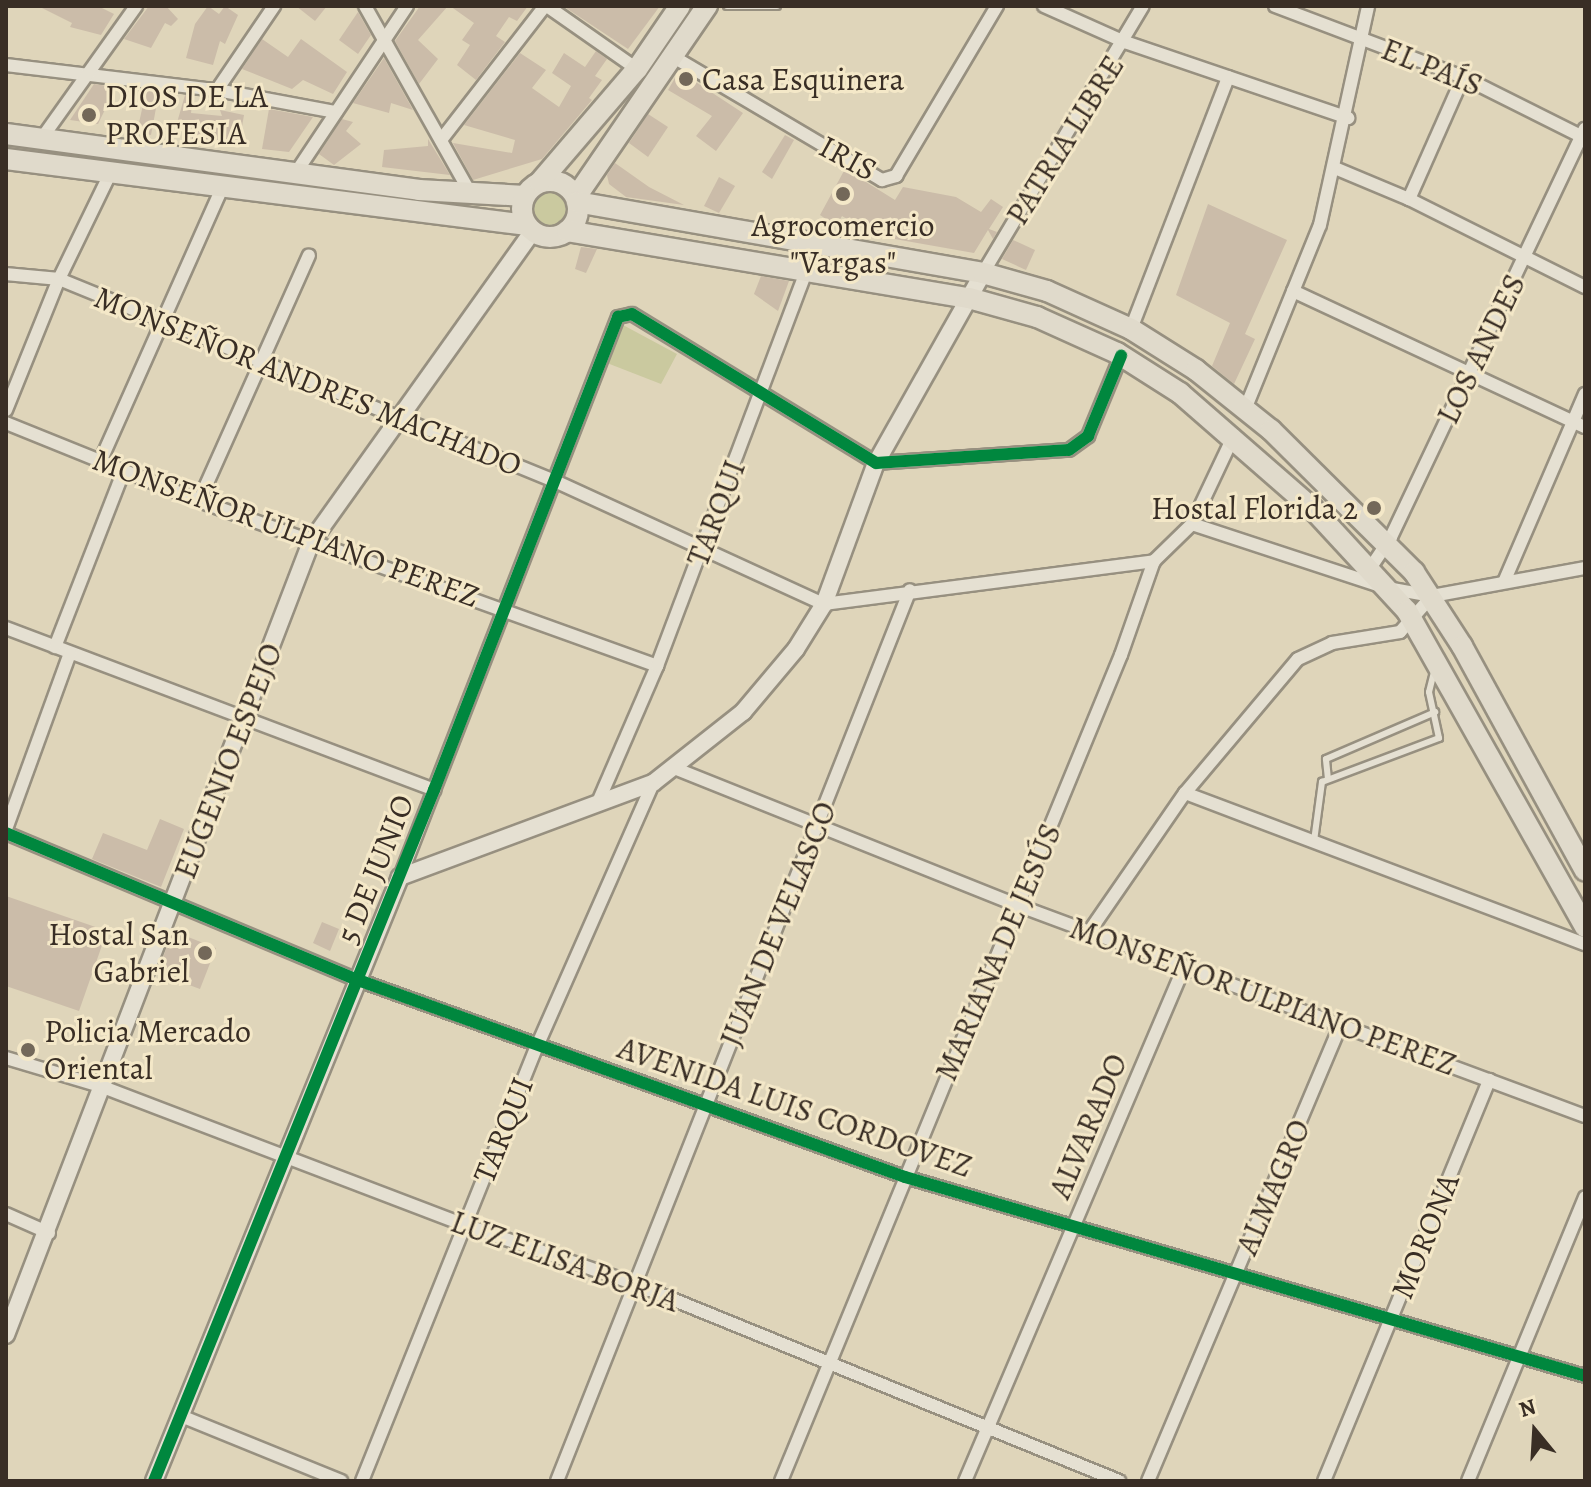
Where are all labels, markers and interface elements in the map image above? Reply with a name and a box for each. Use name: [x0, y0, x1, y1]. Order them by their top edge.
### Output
street label: EL PAÍS: [1376, 29, 1488, 105]
street label: PATRIA LIBRE: [998, 48, 1132, 232]
place label: Casa Esquinera: [702, 60, 904, 98]
marker: Casa Esquinera: [677, 70, 695, 88]
place label: DIOS DE LA PROFESIA: [105, 78, 268, 153]
marker: DIOS DE LA PROFESIA: [80, 106, 98, 124]
street label: IRIS: [813, 127, 883, 189]
marker: Agrocomercio "Vargas": [834, 185, 852, 203]
place label: Agrocomercio "Vargas": [751, 207, 935, 282]
street label: LOS ANDES: [1428, 268, 1534, 430]
street label: MONSEÑOR ANDRES MACHADO: [89, 278, 527, 484]
street label: MONSEÑOR ULPIANO PEREZ: [88, 440, 484, 616]
street label: TARQUI: [678, 455, 754, 571]
place label: Hostal Florida 2: [1151, 489, 1358, 527]
marker: Hostal Florida 2: [1365, 499, 1383, 517]
street label: EUGENIO ESPEJO: [165, 638, 291, 884]
street label: 5 DE JUNIO: [328, 789, 422, 949]
street label: JUAN DE VELASCO: [711, 796, 845, 1052]
street label: MARIANA DE JESÚS: [927, 818, 1069, 1086]
street label: MONSEÑOR ULPIANO PEREZ: [1065, 908, 1461, 1084]
place label: Hostal San Gabriel: [48, 916, 189, 991]
marker: Hostal San Gabriel: [196, 944, 214, 962]
place label: Policia Mercado Oriental: [44, 1013, 251, 1088]
street label: AVENIDA LUIS CORDOVEZ: [613, 1028, 977, 1186]
marker: Policia Mercado Oriental: [19, 1041, 37, 1059]
street label: ALVARADO: [1040, 1048, 1136, 1204]
street label: TARQUI: [465, 1072, 541, 1188]
street label: ALMAGRO: [1227, 1114, 1319, 1260]
street label: MORONA: [1383, 1168, 1467, 1304]
street label: LUZ ELISA BORJA: [446, 1202, 684, 1320]
north arrow: [1495, 1391, 1575, 1471]
text: N: [1515, 1391, 1540, 1425]

